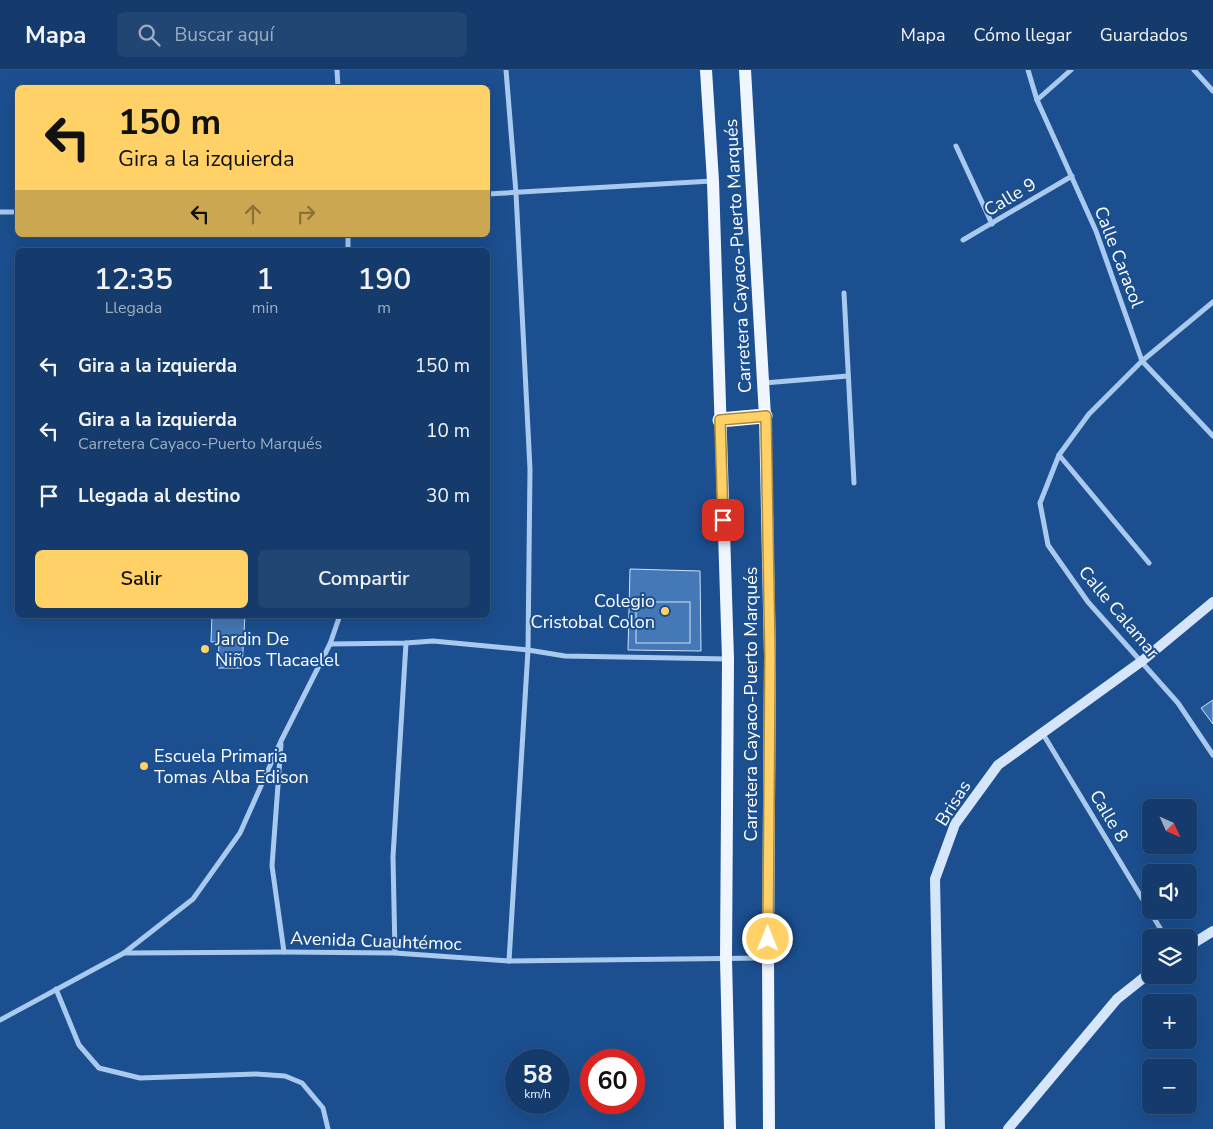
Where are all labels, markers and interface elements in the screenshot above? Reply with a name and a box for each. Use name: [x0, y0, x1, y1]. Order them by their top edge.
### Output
search box: [117, 12, 467, 57]
text: Mapa: [25, 19, 87, 51]
icon: search: [135, 21, 163, 49]
text: Buscar aquí: [175, 22, 274, 48]
text: Mapa: [901, 23, 946, 47]
text: Cómo llegar: [974, 23, 1072, 47]
text: Guardados: [1100, 23, 1188, 47]
text: 150 m: [118, 99, 221, 146]
icon: left: [35, 105, 100, 170]
street label: Carretera Cayaco-Puerto Marqués: [719, 118, 757, 394]
text: Gira a la izquierda: [118, 144, 295, 174]
street label: Calle 9: [979, 172, 1041, 222]
icon: left: [186, 200, 214, 228]
icon: ahead: [239, 200, 267, 228]
icon: right: [292, 200, 320, 228]
street label: Calle Caracol: [1089, 203, 1150, 312]
text: 12:35: [94, 259, 173, 300]
text: 1: [256, 259, 274, 300]
text: 190: [357, 259, 411, 300]
text: Llegada: [105, 297, 162, 319]
text: min: [252, 297, 278, 319]
text: m: [377, 297, 391, 319]
icon: left: [35, 352, 63, 380]
text: Gira a la izquierda: [78, 353, 237, 379]
text: 150 m: [415, 353, 470, 379]
text: Gira a la izquierda: [78, 407, 237, 433]
icon: left: [35, 417, 63, 445]
text: 10 m: [426, 418, 470, 444]
text: Carretera Cayaco-Puerto Marqués: [78, 433, 322, 455]
icon: arrive: [35, 482, 63, 510]
text: Llegada al destino: [78, 483, 240, 509]
text: 30 m: [426, 483, 470, 509]
pin: [702, 499, 744, 541]
icon: arrive: [709, 506, 737, 534]
button: Salir: [35, 550, 248, 608]
button: Compartir: [258, 550, 470, 608]
street label: Calle Calamar: [1073, 561, 1165, 664]
street label: Carretera Cayaco-Puerto Marqués: [739, 567, 763, 841]
place label: Colegio Cristobal Colon: [531, 589, 655, 634]
marker: Colegio Cristobal Colon: [659, 605, 671, 617]
place label: Jardin De Niños Tlacaelel: [214, 627, 340, 672]
marker: Jardin De Niños Tlacaelel: [199, 643, 211, 655]
place label: Escuela Primaria Tomas Alba Edison: [154, 744, 309, 789]
marker: Escuela Primaria Tomas Alba Edison: [138, 760, 150, 772]
street label: Brisas: [930, 776, 976, 830]
street label: Calle 8: [1084, 785, 1134, 847]
north arrow: [1142, 799, 1198, 854]
map controls: [1142, 799, 1197, 1114]
button: sound: [1142, 864, 1197, 919]
position arrow: [741, 912, 793, 964]
street label: Avenida Cuauhtémoc: [290, 926, 462, 956]
button: layers: [1142, 929, 1197, 984]
button: +: [1142, 994, 1197, 1049]
speed limit sign: 60: [580, 1049, 645, 1114]
text: 58: [522, 1058, 553, 1092]
button: −: [1142, 1059, 1197, 1114]
text: km/h: [524, 1086, 551, 1102]

